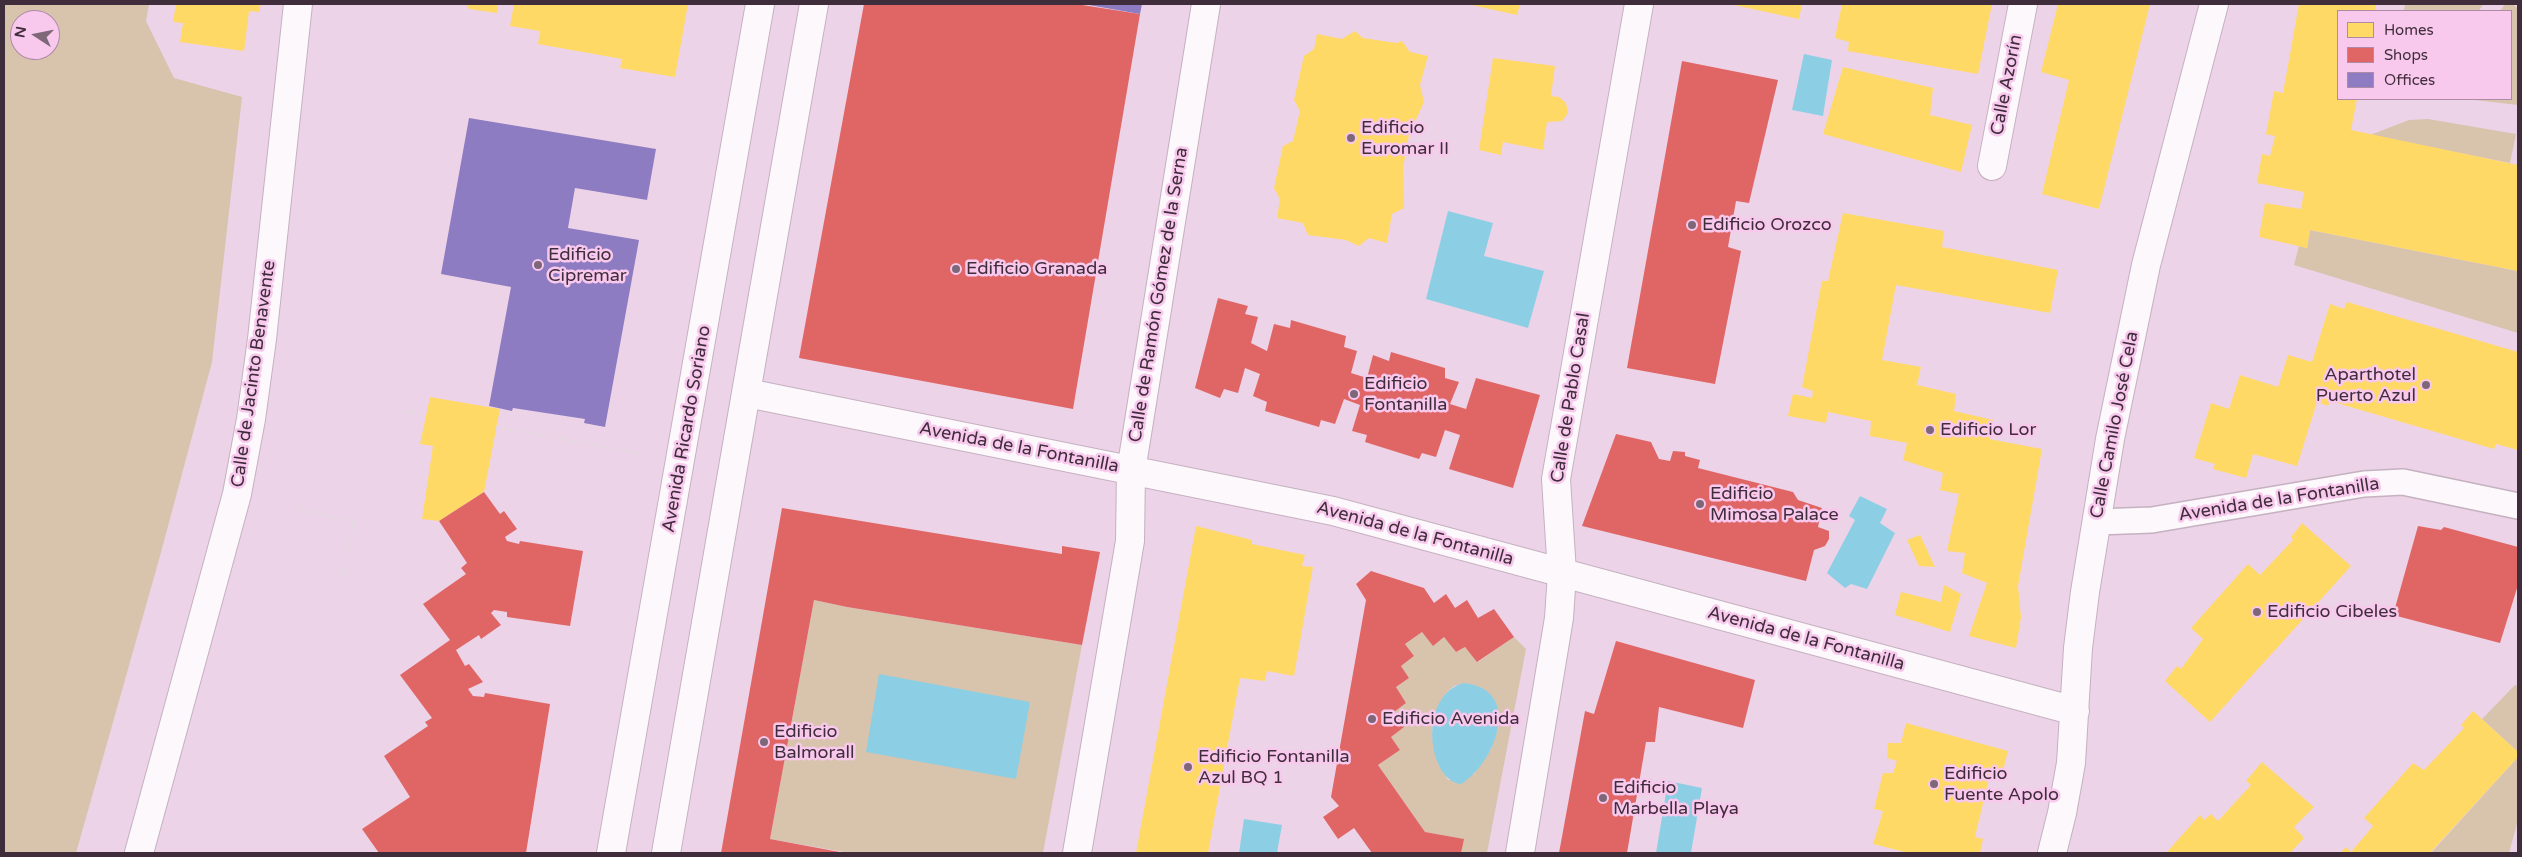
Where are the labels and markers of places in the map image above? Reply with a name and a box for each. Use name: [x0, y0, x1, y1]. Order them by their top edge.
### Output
place label: Edificio Euromar II: [1361, 117, 1449, 160]
marker: Edificio Euromar II: [1345, 132, 1357, 144]
place label: Edificio Orozco: [1702, 214, 1832, 236]
marker: Edificio Orozco: [1686, 219, 1698, 231]
place label: Edificio Cipremar: [548, 244, 627, 286]
place label: Edificio Granada: [966, 258, 1107, 280]
marker: Edificio Cipremar: [532, 259, 544, 271]
marker: Edificio Granada: [950, 263, 962, 275]
place label: Aparthotel Puerto Azul: [2316, 364, 2416, 406]
place label: Edificio Fontanilla: [1364, 373, 1447, 416]
marker: Aparthotel Puerto Azul: [2420, 379, 2432, 391]
marker: Edificio Fontanilla: [1348, 388, 1360, 400]
place label: Edificio Lor: [1940, 419, 2036, 441]
marker: Edificio Lor: [1924, 424, 1936, 436]
place label: Edificio Mimosa Palace: [1710, 483, 1839, 526]
marker: Edificio Mimosa Palace: [1694, 498, 1706, 510]
place label: Edificio Cibeles: [2267, 601, 2397, 623]
marker: Edificio Cibeles: [2251, 606, 2263, 618]
place label: Edificio Avenida: [1382, 708, 1520, 730]
marker: Edificio Avenida: [1366, 713, 1378, 725]
place label: Edificio Balmorall: [774, 721, 855, 764]
marker: Edificio Balmorall: [758, 736, 770, 748]
place label: Edificio Fontanilla Azul BQ 1: [1198, 746, 1350, 789]
marker: Edificio Fontanilla Azul BQ 1: [1182, 761, 1194, 773]
place label: Edificio Fuente Apolo: [1944, 763, 2059, 806]
place label: Edificio Marbella Playa: [1613, 777, 1739, 820]
marker: Edificio Fuente Apolo: [1928, 778, 1940, 790]
marker: Edificio Marbella Playa: [1597, 792, 1609, 804]

